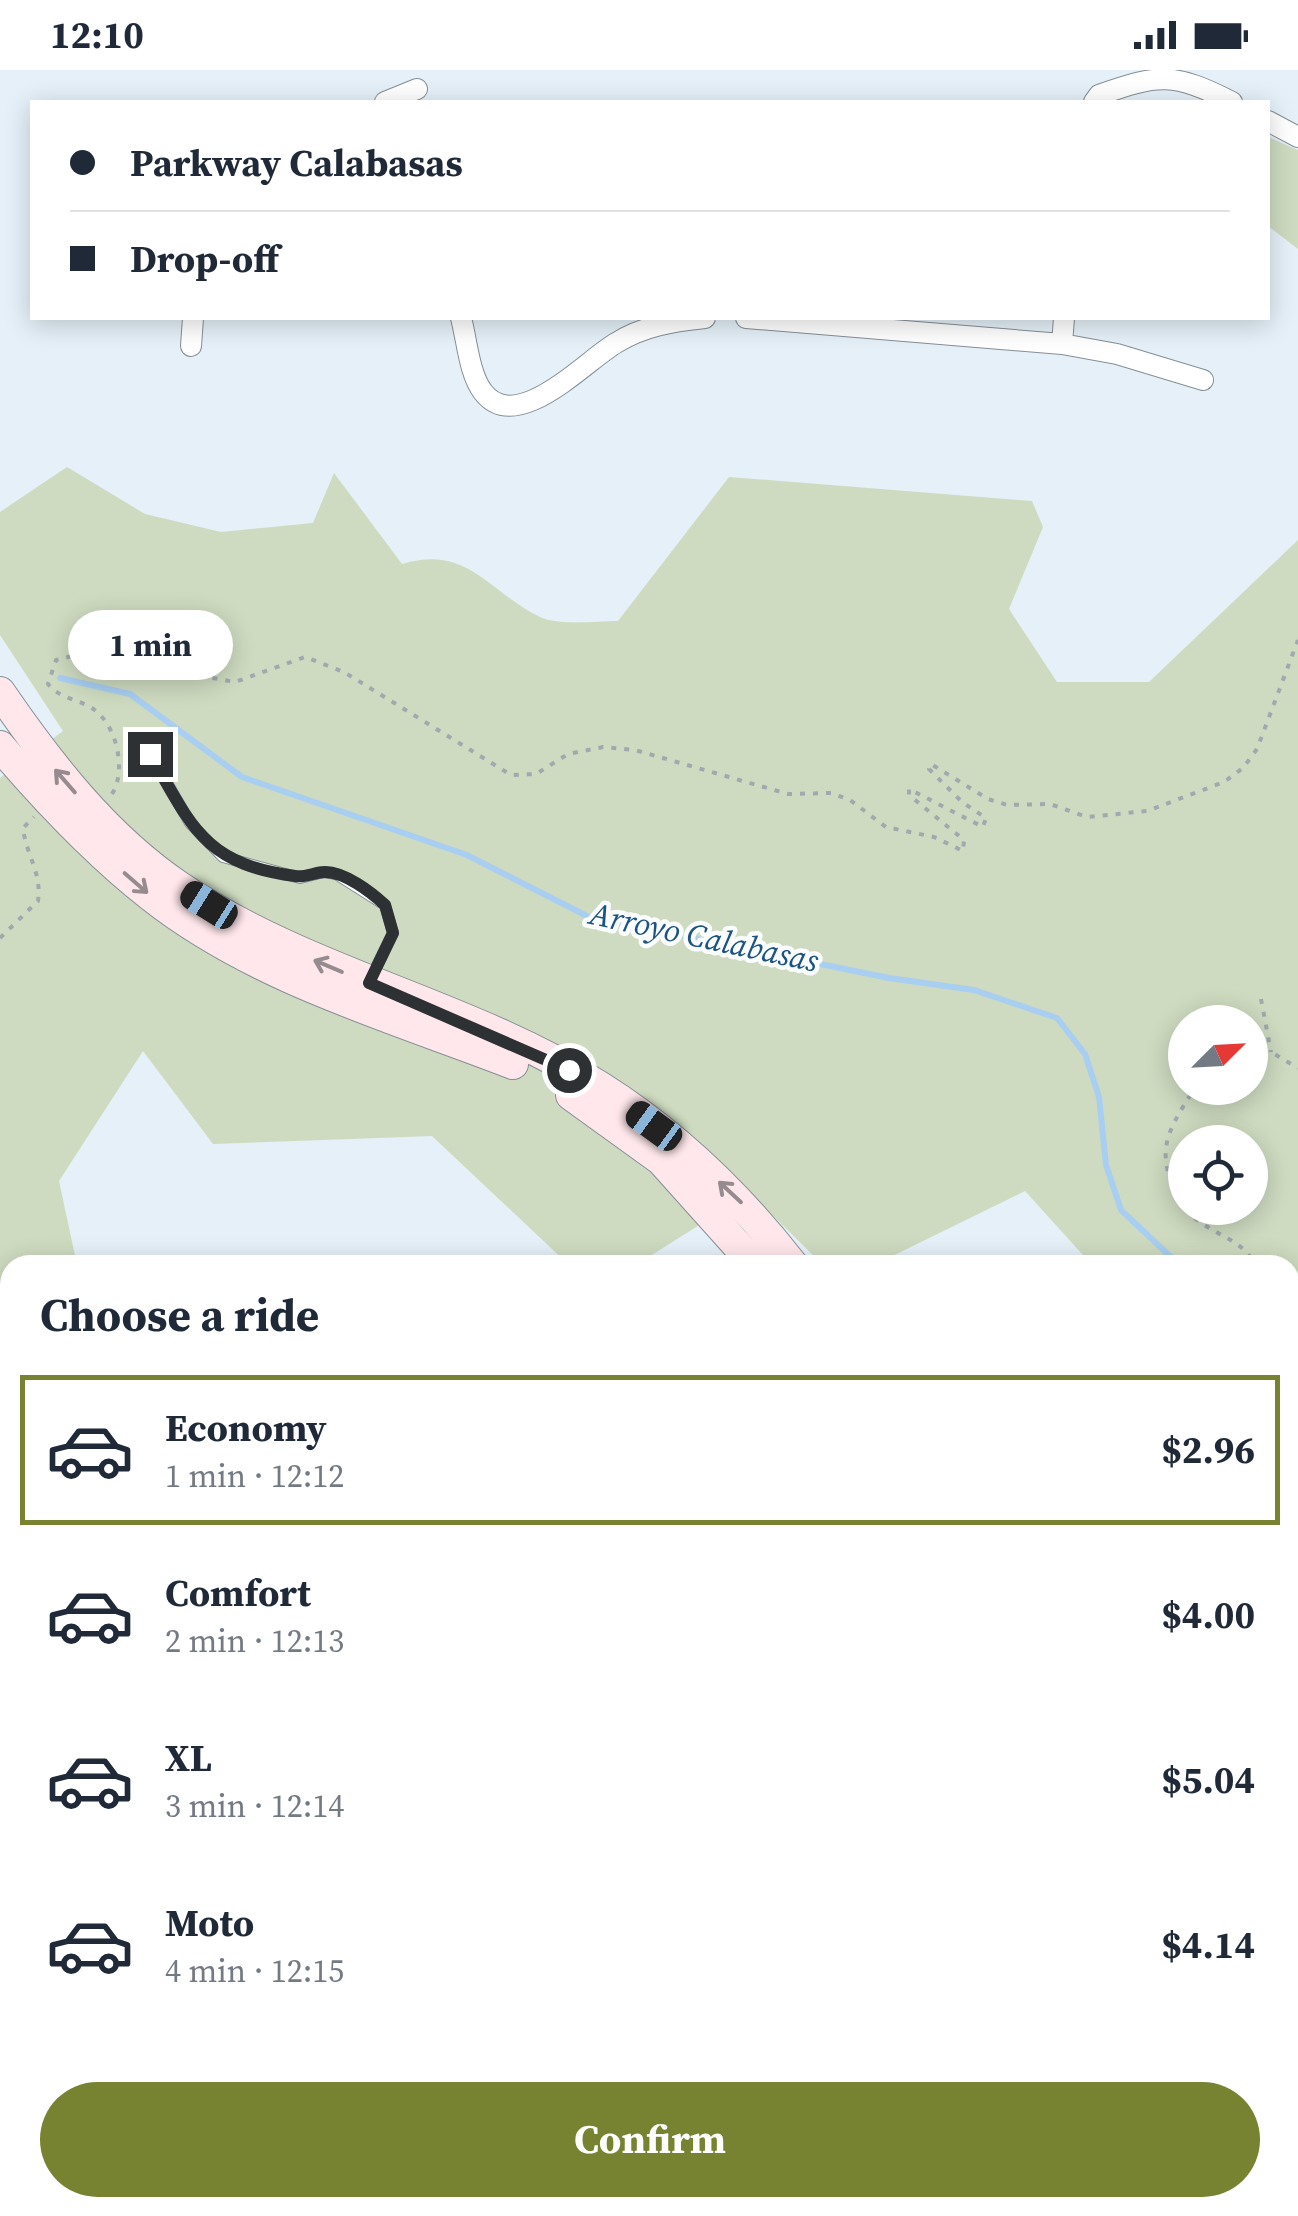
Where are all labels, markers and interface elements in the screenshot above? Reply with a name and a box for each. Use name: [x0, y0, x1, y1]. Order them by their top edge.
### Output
text: 12:10: [50, 9, 144, 61]
text: Parkway Calabasas: [130, 137, 463, 189]
text: Drop-off: [130, 233, 279, 285]
callout: 1 min: [68, 609, 232, 679]
text: 1 min: [109, 623, 192, 667]
route end: [128, 732, 173, 777]
one-way arrow: [55, 768, 77, 794]
one-way arrow: [123, 871, 148, 894]
car: [176, 876, 242, 934]
water label: Arroyo Calabasas: [584, 891, 823, 983]
one-way arrow: [313, 956, 344, 974]
north arrow: [1168, 1005, 1268, 1105]
map controls: [1168, 1005, 1268, 1225]
route start: [547, 1048, 592, 1093]
car: [621, 1096, 687, 1156]
button: locate: [1168, 1125, 1268, 1225]
one-way arrow: [718, 1180, 742, 1204]
text: Choose a ride: [40, 1284, 319, 1346]
text: Economy: [165, 1402, 327, 1454]
icon: car: [45, 1405, 135, 1495]
text: $2.96: [1161, 1424, 1255, 1476]
text: 1 min · 12:12: [165, 1454, 344, 1498]
text: Comfort: [165, 1567, 311, 1619]
icon: car: [45, 1570, 135, 1660]
text: $4.00: [1161, 1589, 1255, 1641]
text: 2 min · 12:13: [165, 1619, 344, 1663]
text: XL: [165, 1732, 212, 1784]
icon: car: [45, 1735, 135, 1825]
text: $5.04: [1161, 1754, 1255, 1806]
text: 3 min · 12:14: [165, 1784, 344, 1828]
text: Moto: [165, 1897, 254, 1949]
icon: car: [45, 1900, 135, 1990]
text: $4.14: [1161, 1919, 1255, 1971]
text: 4 min · 12:15: [165, 1949, 344, 1993]
button: Confirm: [40, 2082, 1260, 2197]

